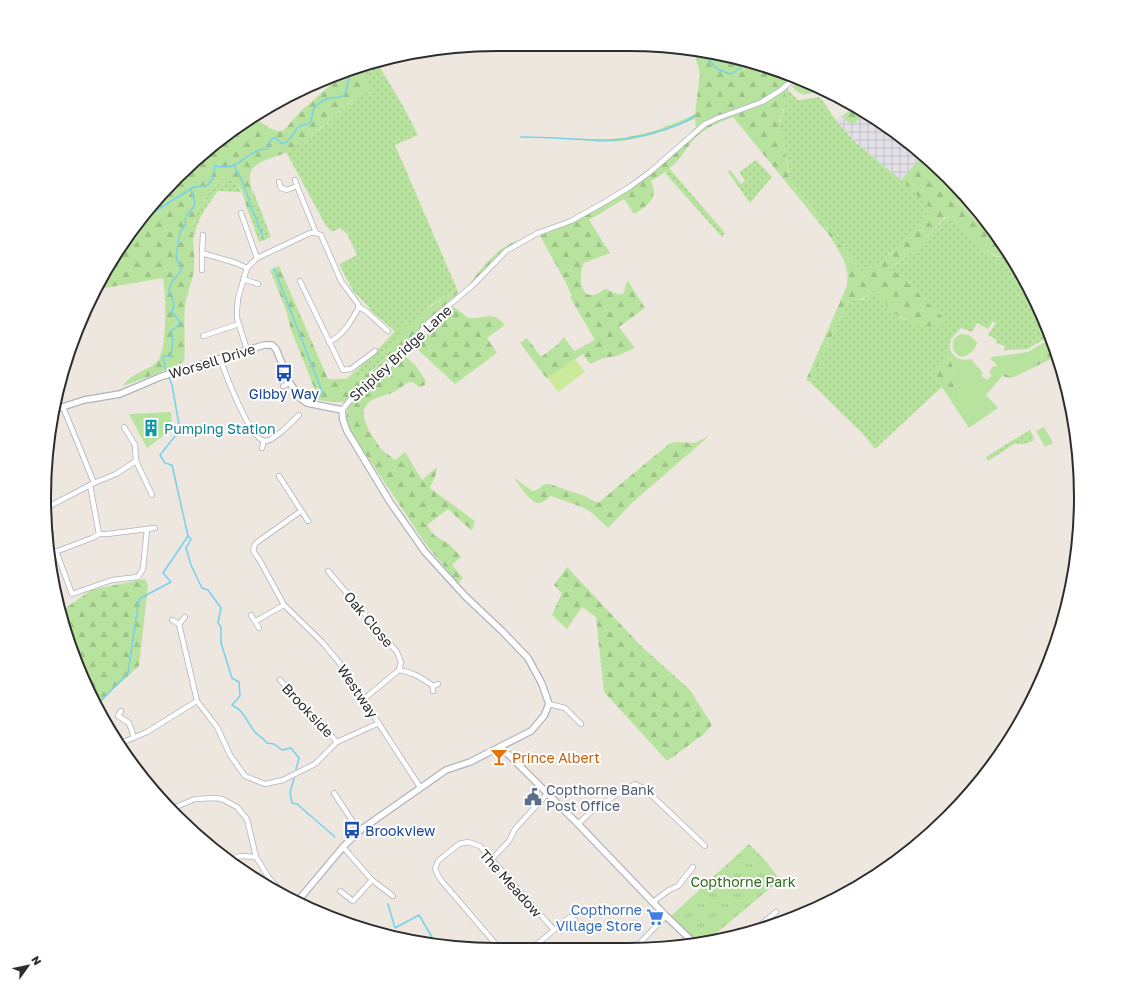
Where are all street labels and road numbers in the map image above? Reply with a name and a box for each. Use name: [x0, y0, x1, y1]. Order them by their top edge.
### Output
street label: Shipley Bridge Lane: [345, 301, 455, 405]
street label: Worsell Drive: [167, 340, 257, 382]
street label: Oak Close: [341, 588, 397, 650]
street label: Westway: [334, 661, 382, 721]
street label: Brookside: [279, 680, 337, 740]
street label: The Meadow: [476, 846, 546, 920]

